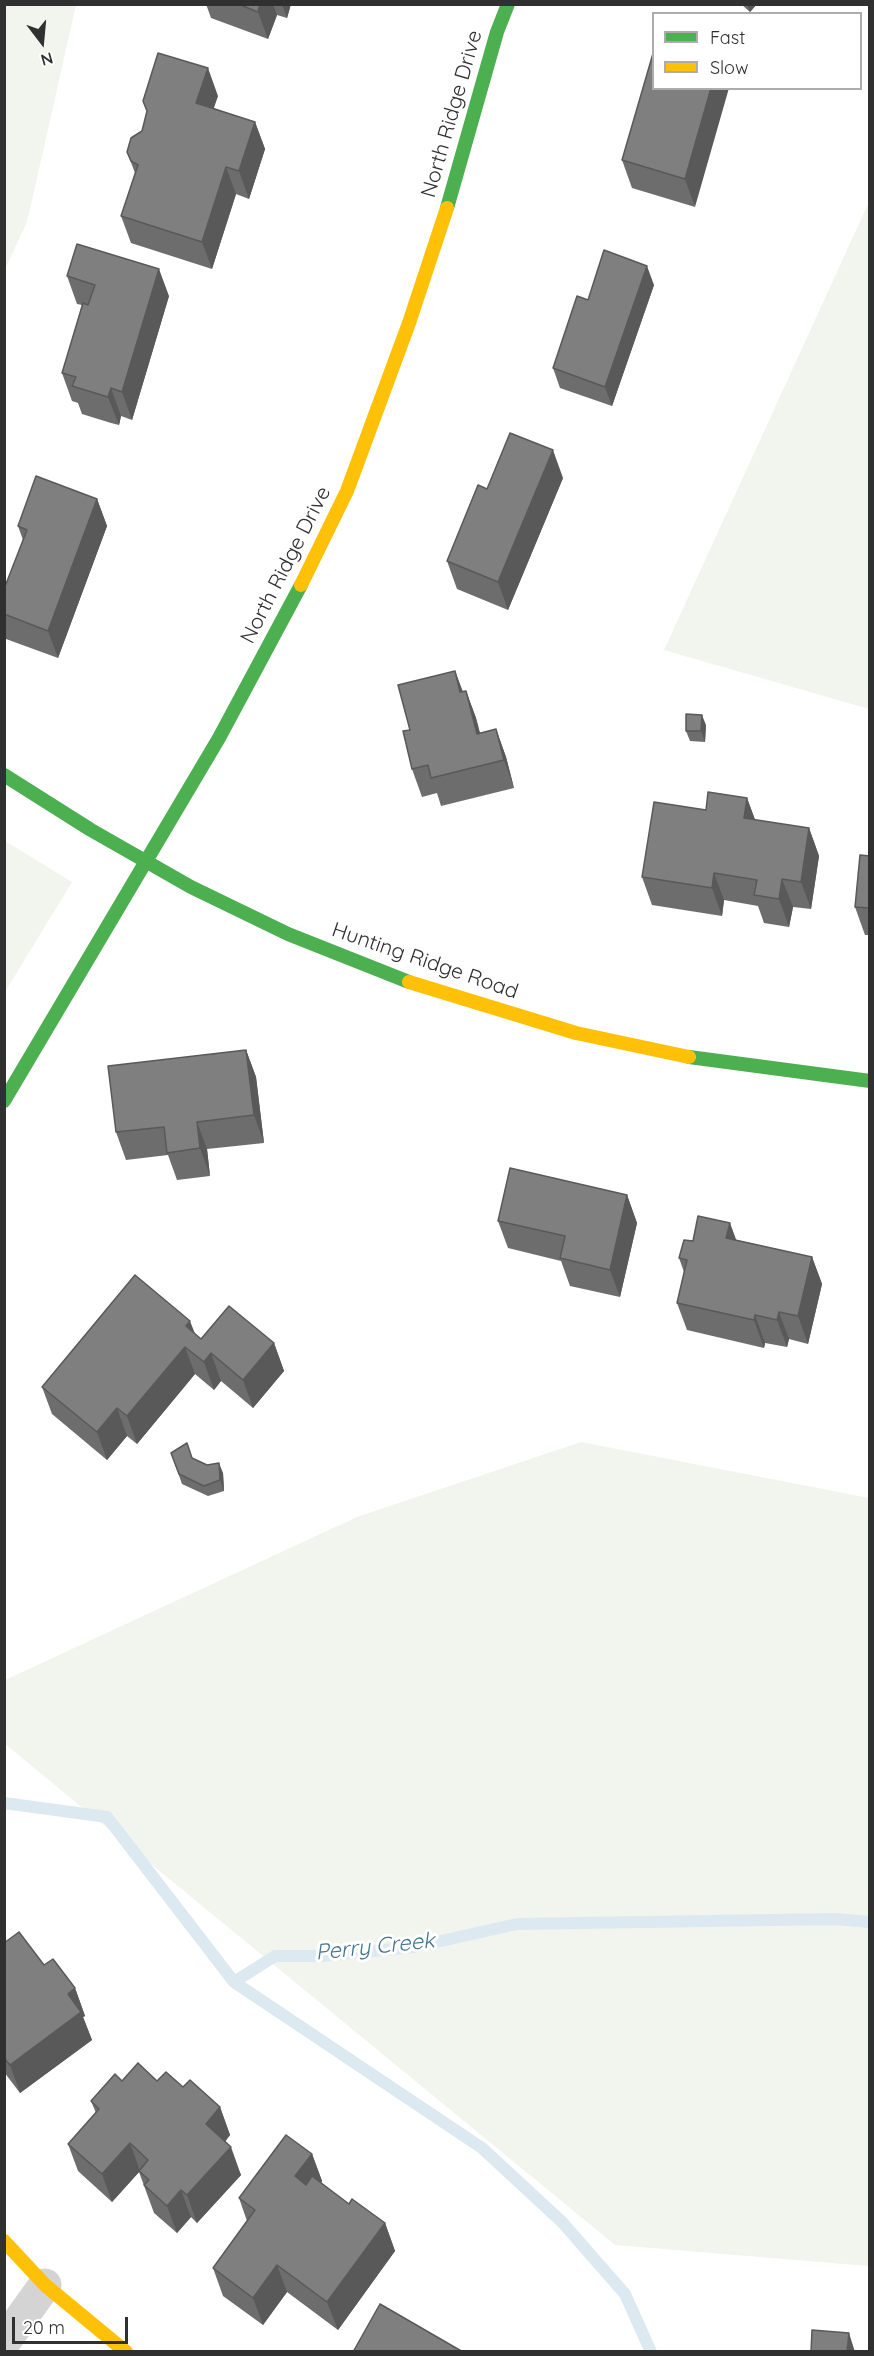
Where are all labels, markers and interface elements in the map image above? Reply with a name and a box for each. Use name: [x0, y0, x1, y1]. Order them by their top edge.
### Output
north arrow: [12, 12, 72, 72]
legend: [652, 12, 862, 90]
text: Fast: [710, 26, 745, 49]
street label: North Ridge Drive: [416, 27, 488, 201]
text: N: [39, 48, 55, 71]
text: Slow: [710, 56, 748, 79]
street label: North Ridge Drive: [236, 482, 336, 648]
street label: Hunting Ridge Road: [328, 917, 522, 1005]
water label: Perry Creek: [314, 1928, 436, 1966]
scale bar: [15, 2305, 130, 2343]
text: 20 m: [23, 2316, 65, 2339]

